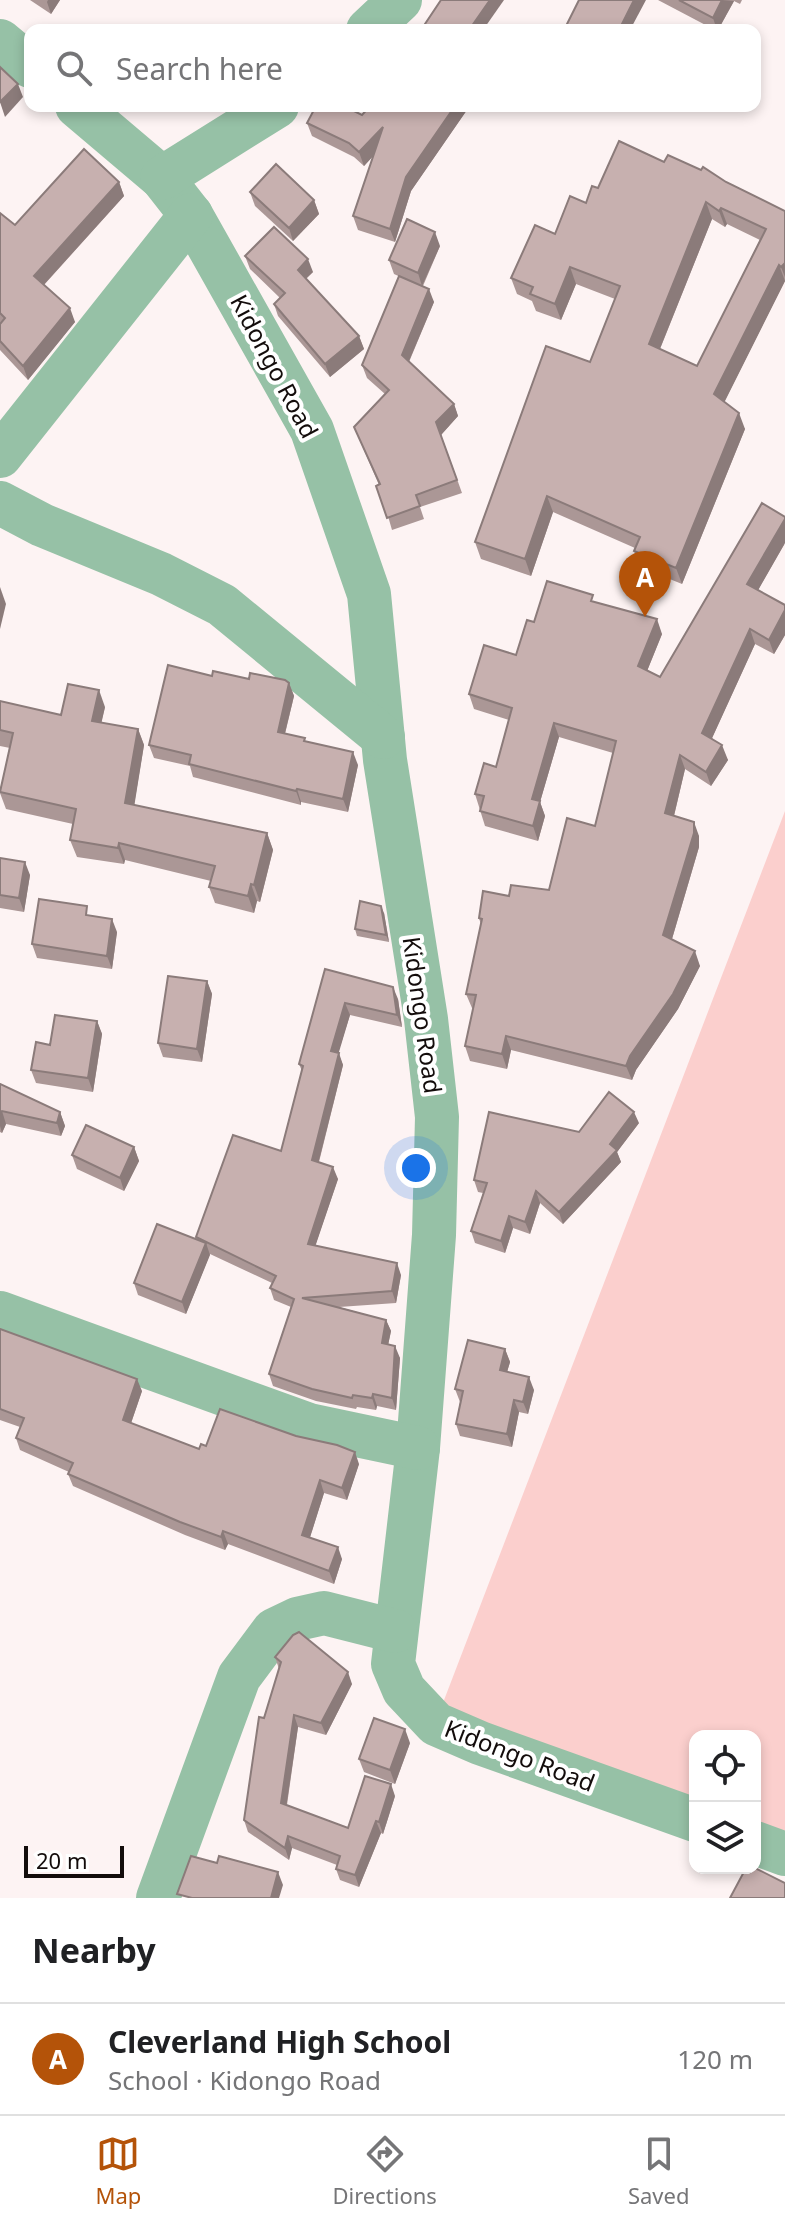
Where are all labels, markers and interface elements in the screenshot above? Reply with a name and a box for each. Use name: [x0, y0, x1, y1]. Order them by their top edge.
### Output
search box: [24, 24, 761, 112]
icon: search: [52, 46, 96, 90]
text: Search here: [116, 48, 283, 89]
street label: Kidongo Road: [223, 288, 327, 444]
pin: A: [619, 551, 671, 617]
street label: Kidongo Road: [396, 934, 450, 1096]
your location: [396, 1148, 436, 1188]
street label: Kidongo Road: [440, 1711, 600, 1799]
map controls: [689, 1730, 761, 1874]
button: locate: [689, 1730, 761, 1802]
button: layers: [689, 1802, 761, 1874]
scale bar: [24, 1842, 124, 1878]
text: 20 m: [36, 1845, 87, 1875]
text: Nearby: [32, 1927, 156, 1973]
text: Cleverland High School: [108, 2021, 451, 2062]
text: A: [49, 2041, 67, 2077]
text: 120 m: [677, 2041, 753, 2077]
text: School · Kidongo Road: [108, 2062, 381, 2098]
tab: Map: [96, 2132, 141, 2210]
tab: Directions: [332, 2132, 437, 2210]
tab: Saved: [628, 2132, 689, 2210]

